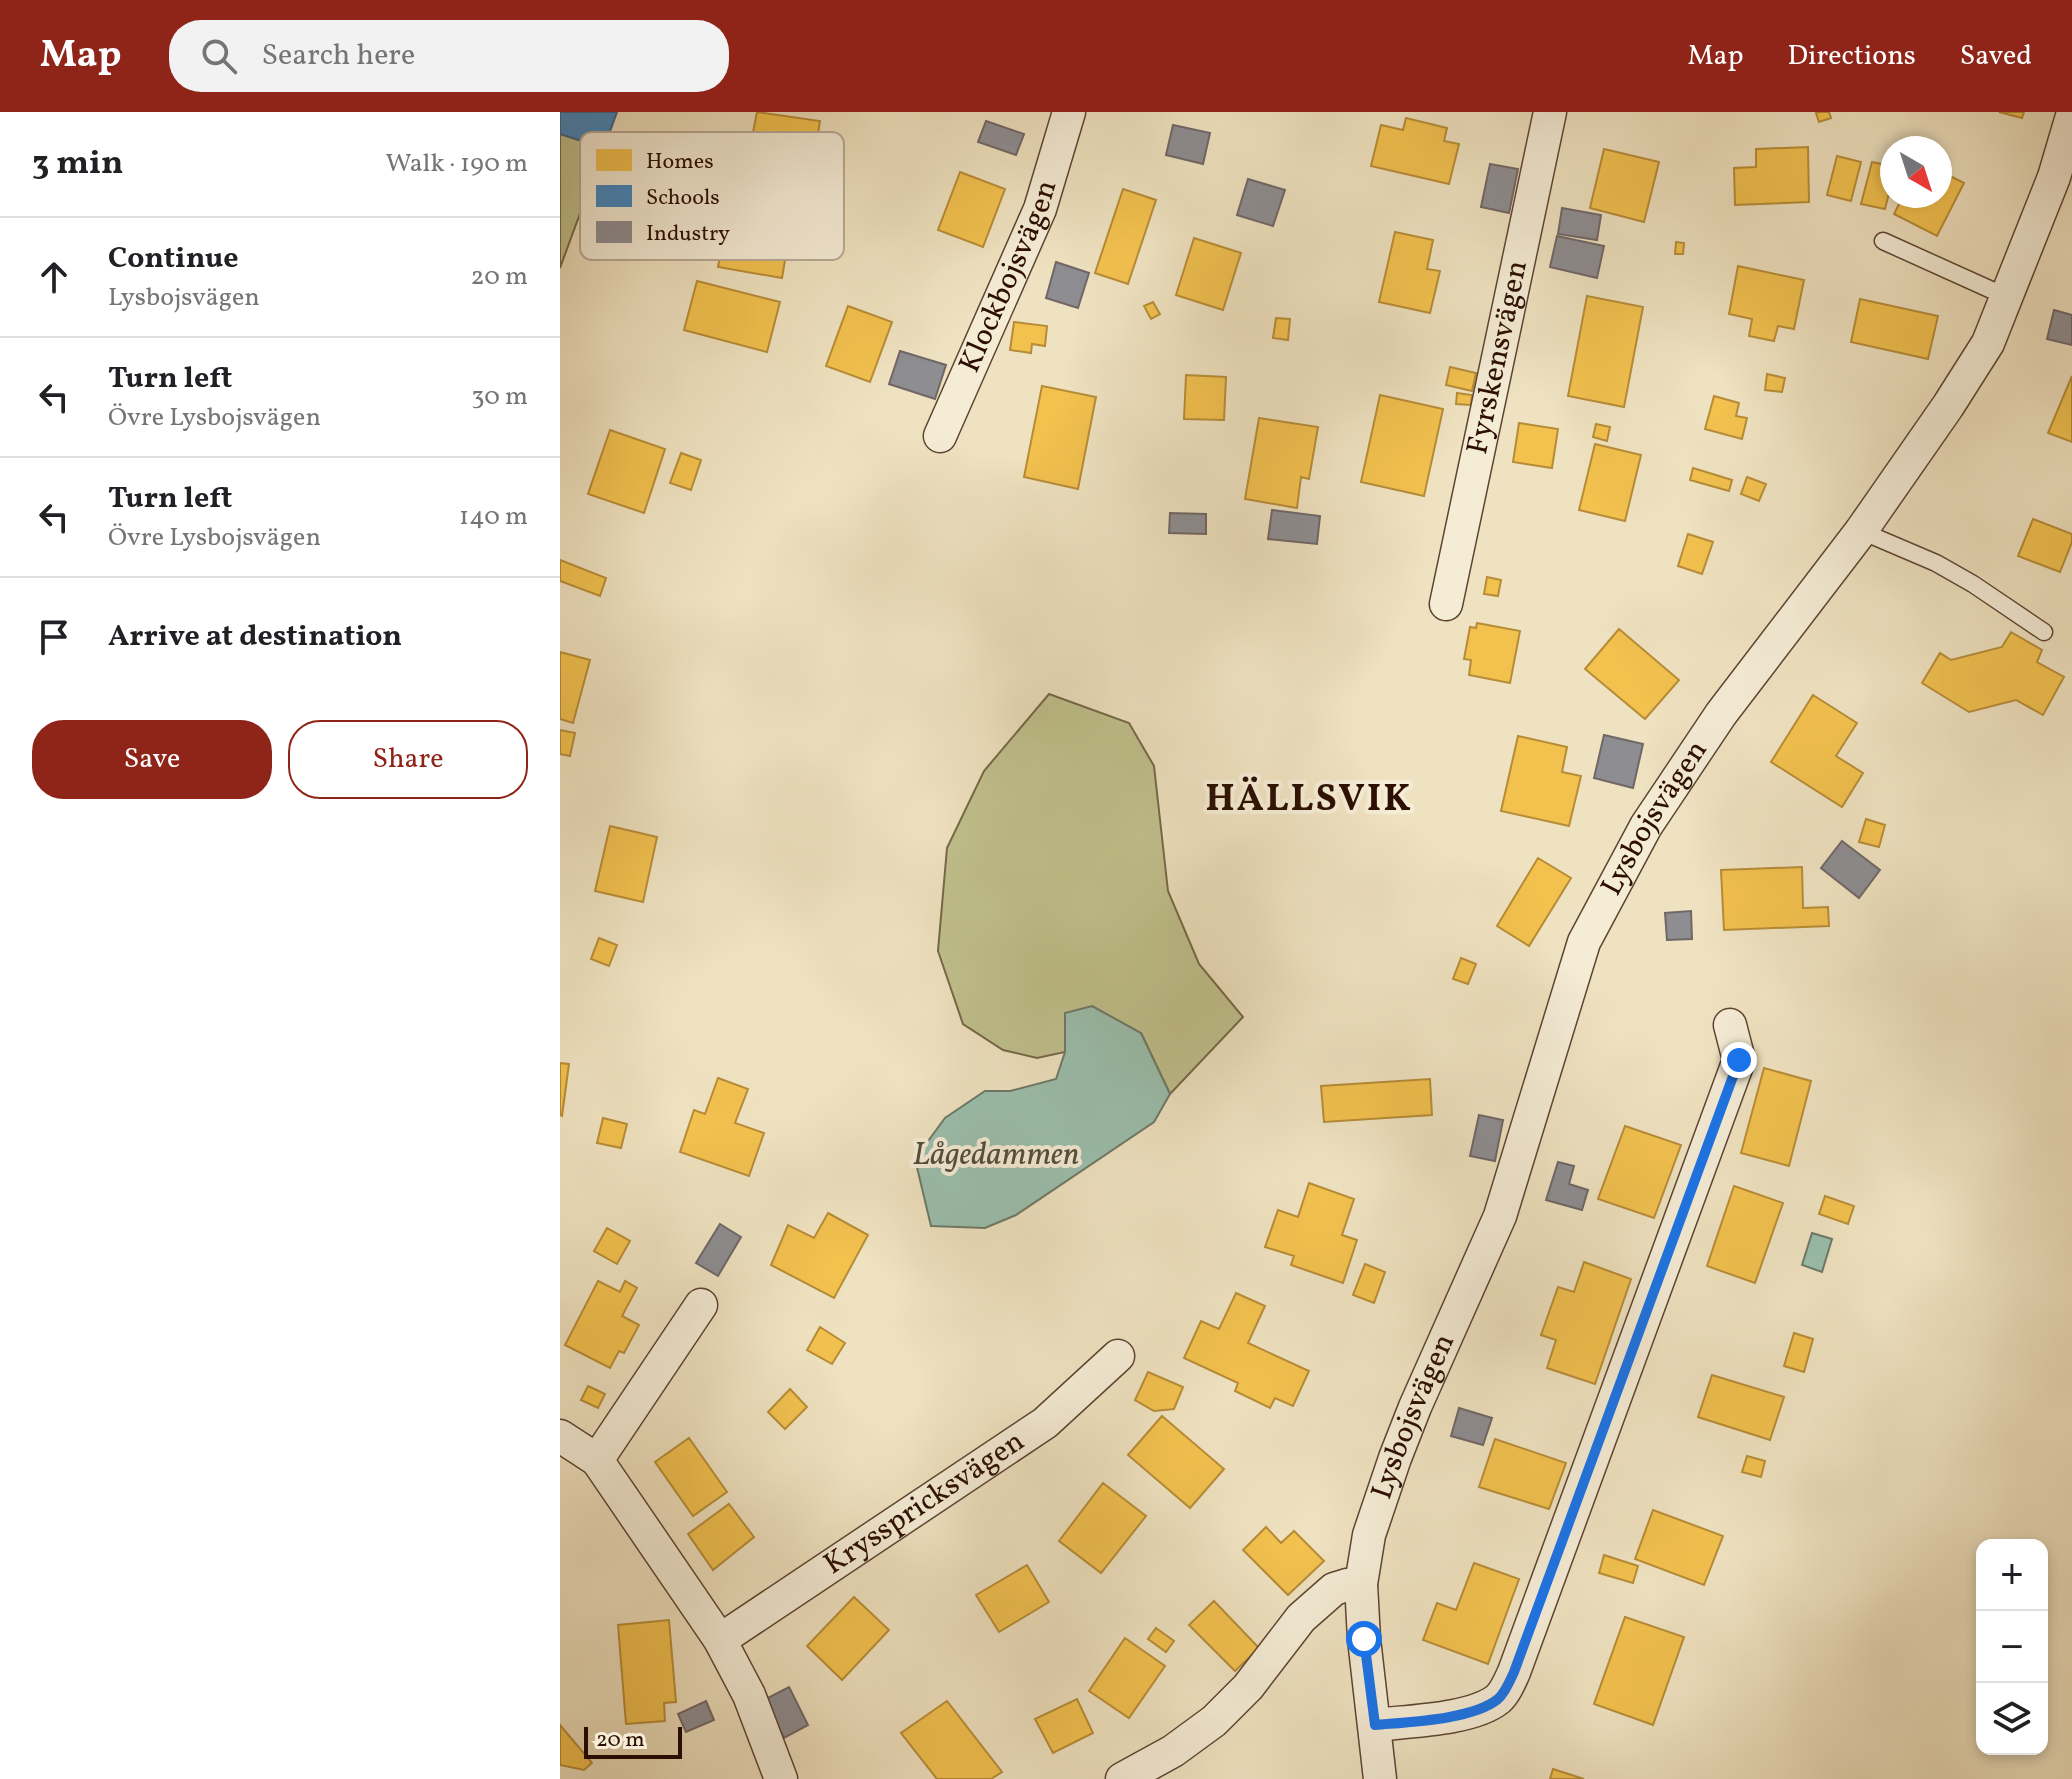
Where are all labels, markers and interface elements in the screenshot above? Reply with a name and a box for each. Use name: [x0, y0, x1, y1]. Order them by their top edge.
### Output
search box: [169, 20, 729, 92]
text: Map: [40, 30, 121, 83]
icon: search: [197, 34, 241, 78]
text: Search here: [261, 35, 415, 77]
text: Map: [1688, 37, 1744, 76]
text: Directions: [1788, 37, 1916, 76]
text: Saved: [1960, 37, 2032, 76]
legend: [580, 132, 844, 260]
north arrow: [1880, 136, 1952, 208]
text: 3 min: [32, 141, 123, 188]
text: Walk · 190 m: [385, 146, 528, 182]
text: Homes: [646, 147, 714, 178]
street label: Klockbojsvägen: [949, 175, 1068, 379]
text: Schools: [646, 183, 720, 214]
text: Industry: [646, 219, 730, 250]
text: Continue: [108, 238, 239, 280]
icon: ahead: [32, 255, 76, 299]
street label: Fyrskensvägen: [1457, 257, 1539, 458]
text: 20 m: [470, 259, 528, 295]
text: Lysbojsvägen: [108, 280, 260, 316]
text: Turn left: [108, 358, 232, 400]
icon: left: [32, 375, 76, 419]
text: 30 m: [471, 379, 528, 415]
text: Övre Lysbojsvägen: [108, 400, 321, 436]
text: Turn left: [108, 478, 232, 520]
icon: left: [32, 495, 76, 539]
text: 140 m: [459, 499, 528, 535]
text: Övre Lysbojsvägen: [108, 520, 321, 556]
icon: arrive: [32, 615, 76, 659]
text: Arrive at destination: [108, 616, 402, 658]
button: Save: [32, 720, 272, 799]
button: Share: [288, 720, 528, 799]
street label: Lysbojsvägen: [1591, 732, 1718, 903]
district label: HÄLLSVIK: [1205, 774, 1413, 827]
route end: [1721, 1042, 1757, 1078]
water label: Lågedammen: [913, 1134, 1079, 1178]
street label: Lysbojsvägen: [1362, 1327, 1466, 1505]
street label: Krysspricksvägen: [816, 1421, 1033, 1586]
map controls: [1976, 1539, 2048, 1755]
button: +: [1976, 1539, 2048, 1611]
button: −: [1976, 1611, 2048, 1683]
route start: [1346, 1621, 1382, 1657]
button: layers: [1976, 1683, 2048, 1755]
scale bar: [584, 1723, 682, 1759]
text: 20 m: [596, 1725, 645, 1756]

